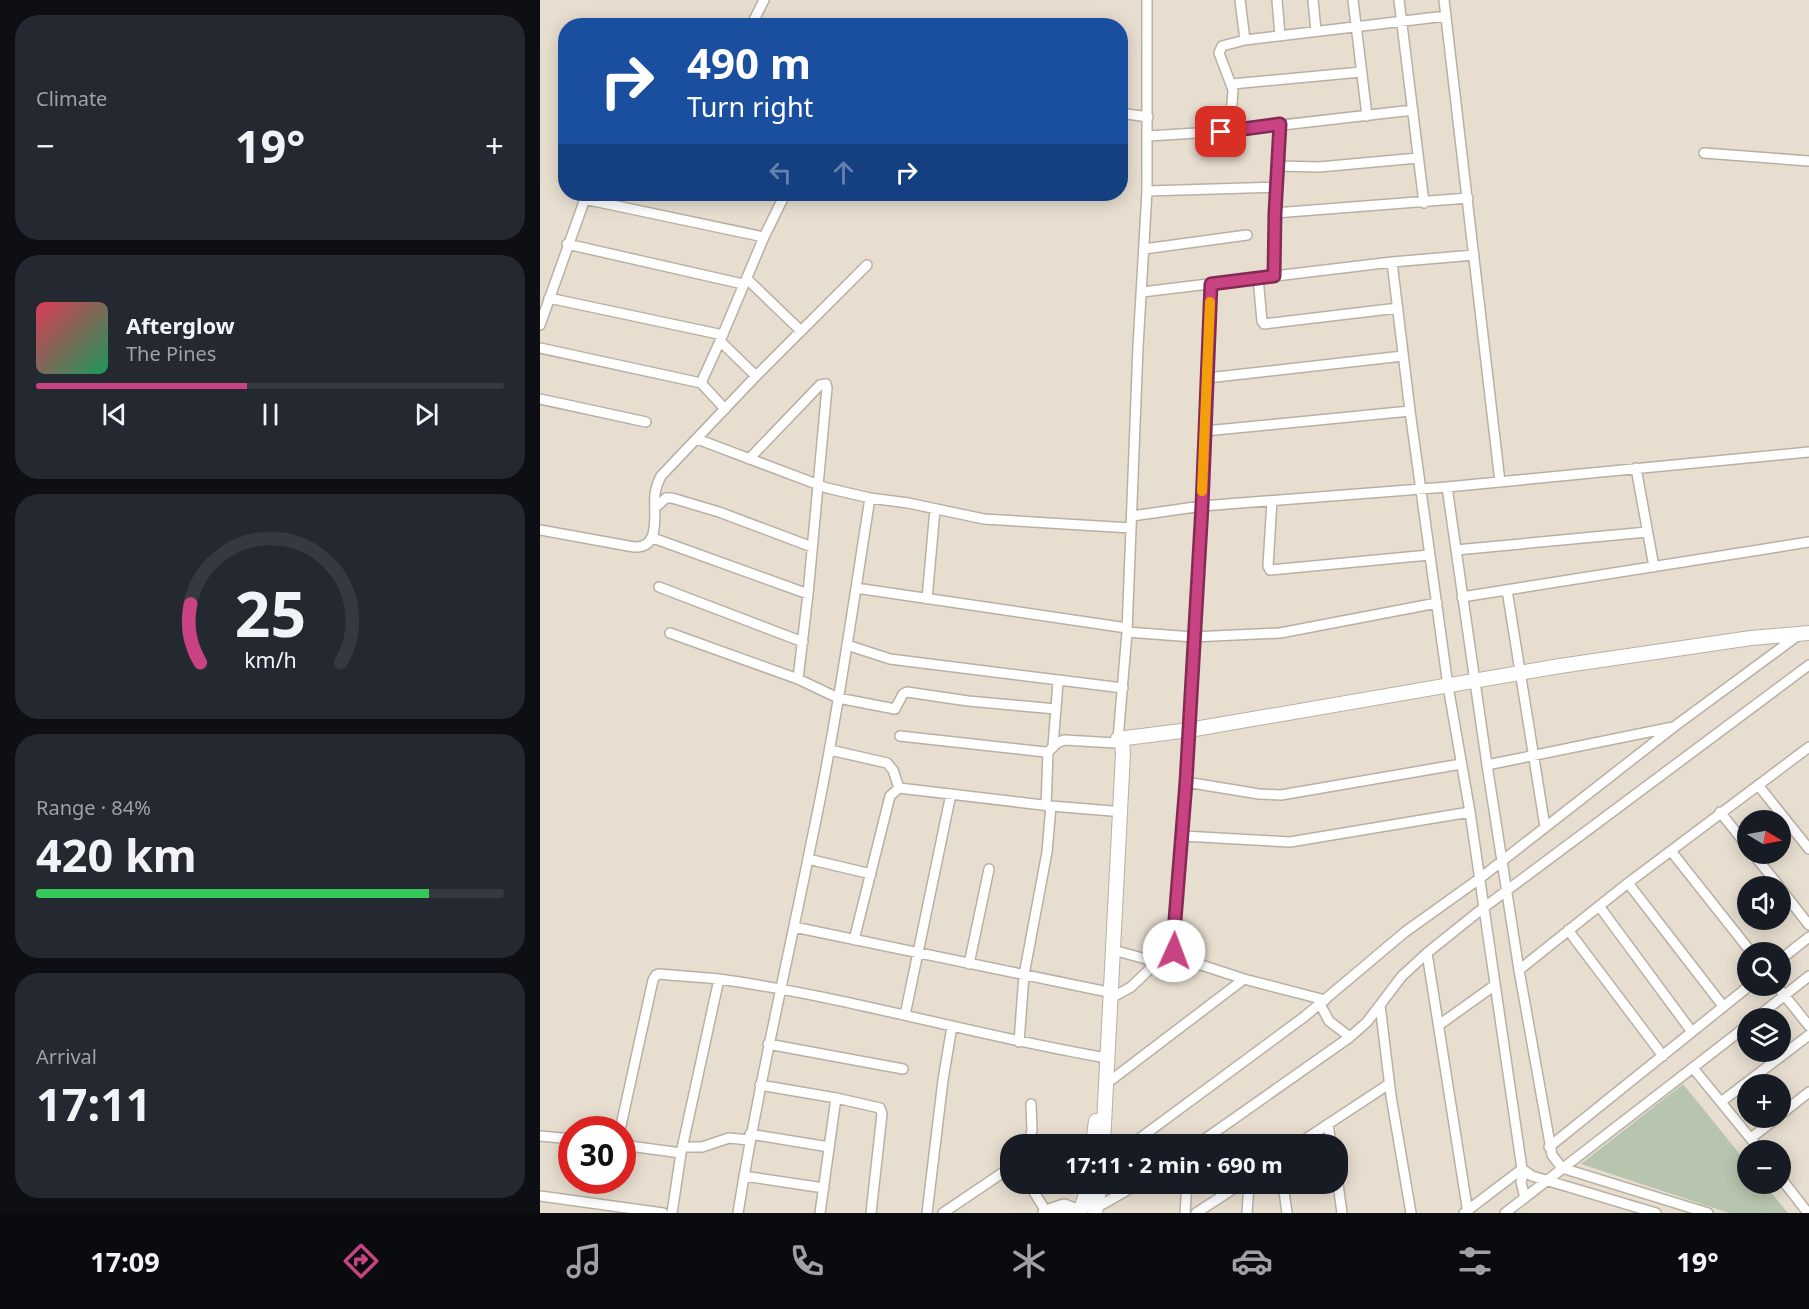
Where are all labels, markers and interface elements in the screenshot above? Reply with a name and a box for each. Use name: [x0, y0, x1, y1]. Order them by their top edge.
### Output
text: 490 m: [687, 34, 811, 91]
icon: right: [588, 42, 666, 120]
text: Climate: [36, 85, 107, 112]
text: Turn right: [687, 88, 813, 125]
pin: [1195, 106, 1246, 157]
text: 19°: [235, 115, 305, 176]
icon: arrive: [1204, 115, 1237, 148]
text: −: [36, 123, 55, 168]
text: +: [485, 123, 504, 168]
icon: left: [764, 156, 797, 189]
icon: ahead: [827, 156, 860, 189]
icon: right: [890, 156, 923, 189]
text: Afterglow: [126, 310, 235, 340]
text: The Pines: [126, 340, 216, 367]
icon: previous: [98, 398, 131, 431]
icon: pause: [254, 398, 287, 431]
icon: next: [410, 398, 443, 431]
text: 25: [234, 571, 306, 656]
text: km/h: [244, 646, 296, 675]
text: Range · 84%: [36, 794, 151, 821]
north arrow: [1737, 810, 1791, 864]
map controls: [1737, 810, 1791, 1194]
text: 420 km: [36, 824, 197, 885]
button: sound: [1737, 876, 1791, 930]
position arrow: [1142, 919, 1206, 983]
button: search: [1737, 942, 1791, 996]
button: layers: [1737, 1008, 1791, 1062]
text: Arrival: [36, 1043, 97, 1070]
text: 17:11: [36, 1073, 152, 1134]
button: +: [1737, 1074, 1791, 1128]
speed limit sign: 30: [558, 1116, 636, 1194]
button: −: [1737, 1140, 1791, 1194]
text: 17:11 · 2 min · 690 m: [1065, 1149, 1283, 1179]
icon: directions: [340, 1240, 382, 1282]
icon: music: [563, 1240, 605, 1282]
icon: phone: [786, 1240, 828, 1282]
icon: climate: [1008, 1240, 1050, 1282]
icon: car: [1231, 1240, 1273, 1282]
icon: filters: [1454, 1240, 1496, 1282]
text: 17:09: [90, 1243, 160, 1280]
text: 19°: [1676, 1243, 1719, 1280]

